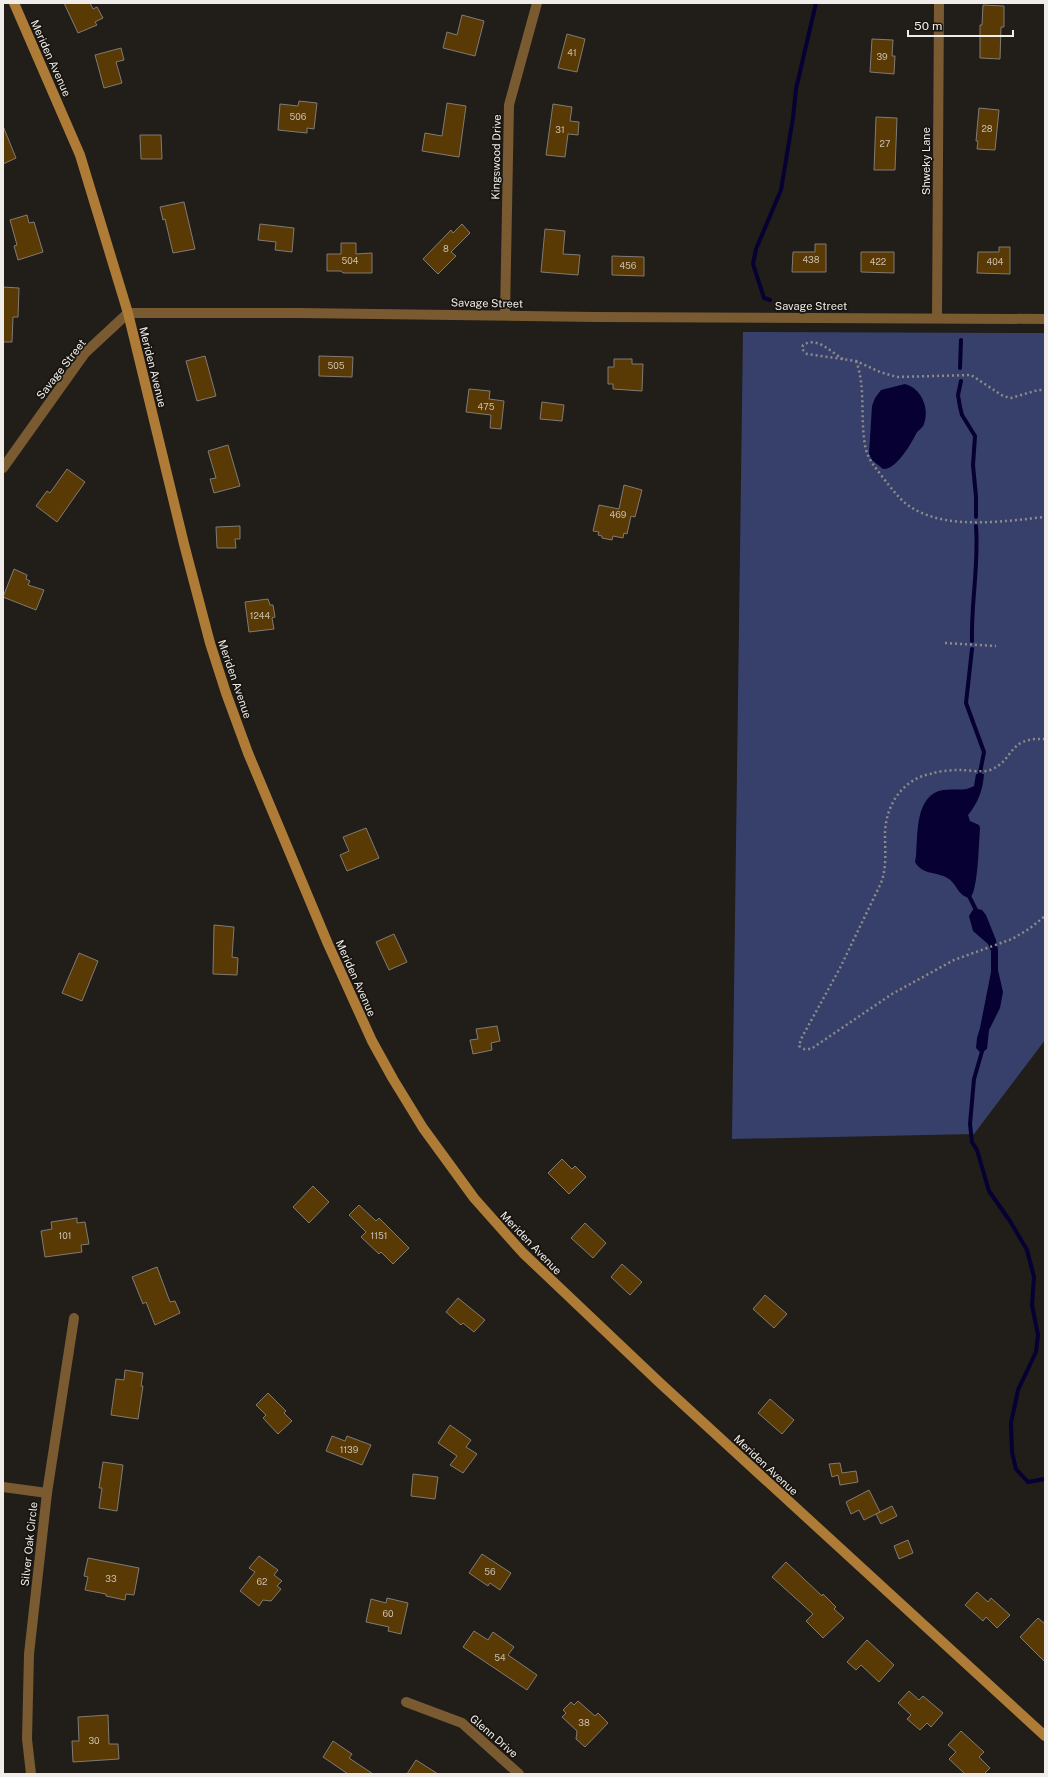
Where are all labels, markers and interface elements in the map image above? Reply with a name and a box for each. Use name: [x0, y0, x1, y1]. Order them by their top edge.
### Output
scale bar: [908, 12, 1013, 38]
street label: Meriden Avenue: [29, 18, 73, 98]
text: 50 m: [914, 19, 942, 33]
house number: 41: [567, 47, 577, 58]
house number: 39: [876, 51, 888, 62]
house number: 506: [290, 111, 307, 122]
street label: Kingswood Drive: [489, 114, 503, 200]
house number: 28: [981, 123, 993, 134]
house number: 31: [555, 124, 565, 135]
street label: Shweky Lane: [920, 127, 932, 195]
house number: 27: [880, 138, 890, 149]
house number: 8: [443, 243, 449, 254]
house number: 438: [802, 254, 820, 265]
house number: 504: [342, 255, 359, 266]
house number: 422: [870, 256, 886, 267]
house number: 404: [987, 256, 1004, 267]
house number: 456: [620, 260, 637, 271]
street label: Savage Street: [451, 296, 523, 310]
street label: Savage Street: [775, 300, 847, 312]
street label: Meriden Avenue: [137, 326, 169, 408]
street label: Savage Street: [34, 337, 88, 401]
house number: 505: [327, 360, 345, 371]
house number: 475: [478, 401, 495, 412]
house number: 469: [610, 509, 627, 520]
house number: 1244: [250, 610, 271, 621]
street label: Meriden Avenue: [216, 638, 254, 720]
street label: Meriden Avenue: [334, 938, 378, 1018]
street label: Meriden Avenue: [498, 1209, 564, 1277]
house number: 101: [59, 1230, 71, 1241]
house number: 1151: [371, 1230, 387, 1241]
street label: Meriden Avenue: [732, 1432, 800, 1498]
house number: 1139: [340, 1444, 359, 1455]
street label: Silver Oak Circle: [19, 1501, 39, 1587]
house number: 56: [484, 1566, 496, 1577]
house number: 33: [105, 1573, 117, 1584]
house number: 62: [257, 1576, 267, 1587]
house number: 60: [382, 1608, 394, 1619]
house number: 54: [494, 1652, 506, 1663]
street label: Glenn Drive: [468, 1712, 520, 1760]
house number: 38: [578, 1717, 590, 1728]
house number: 30: [88, 1735, 100, 1746]

